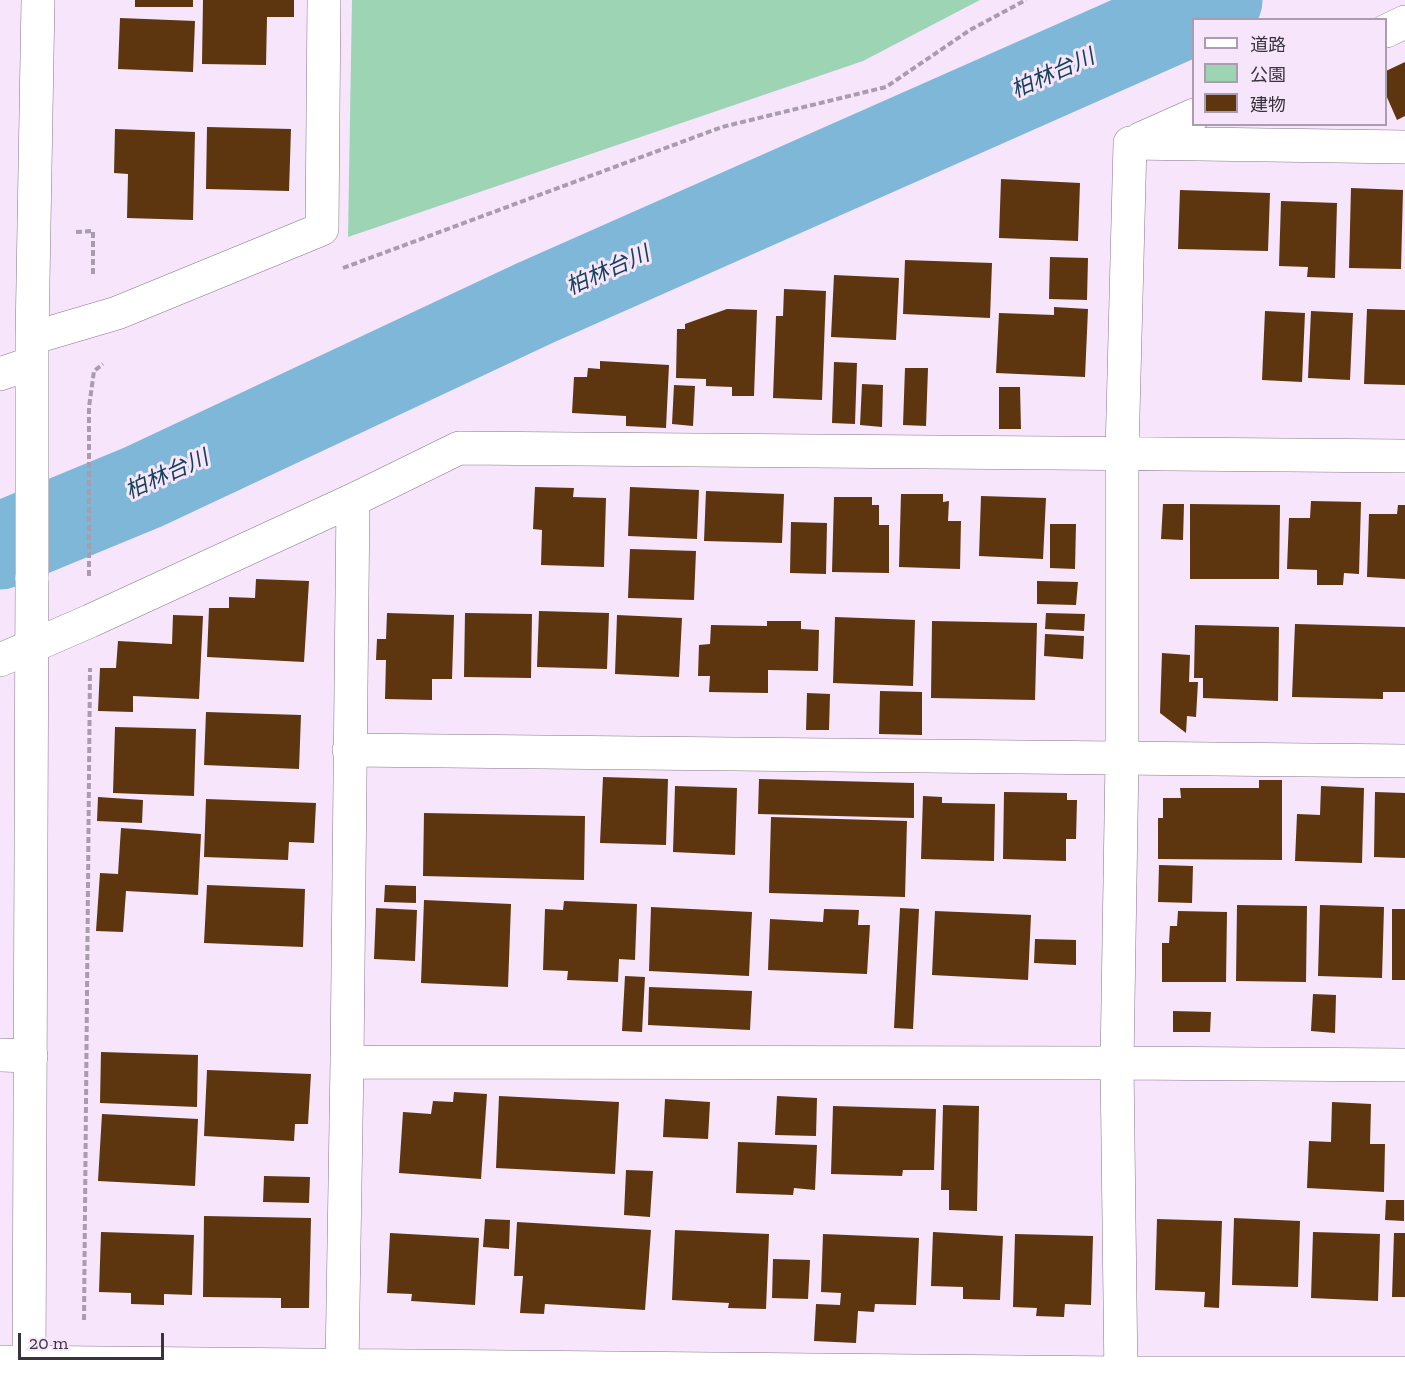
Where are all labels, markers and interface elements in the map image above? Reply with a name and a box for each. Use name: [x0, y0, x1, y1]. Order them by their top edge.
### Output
legend: [1192, 18, 1387, 126]
text: 道路: [1250, 34, 1286, 56]
water label: 柏林台川: [1007, 44, 1099, 104]
text: 公園: [1250, 64, 1286, 86]
text: 建物: [1250, 94, 1286, 116]
water label: 柏林台川: [562, 241, 654, 301]
water label: 柏林台川: [121, 445, 213, 505]
scale bar: [21, 1321, 166, 1359]
text: 20 m: [29, 1332, 68, 1354]

